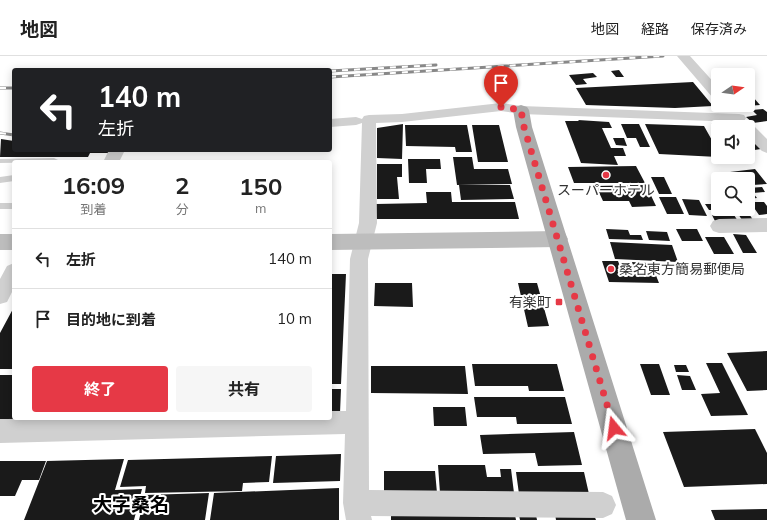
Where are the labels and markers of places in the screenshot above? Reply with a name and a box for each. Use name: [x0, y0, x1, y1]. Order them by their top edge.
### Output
pin: [484, 66, 518, 107]
marker: スーパーホテル: [601, 170, 611, 180]
place label: スーパーホテル: [557, 181, 655, 199]
place label: 桑名東方簡易郵便局: [619, 260, 745, 278]
marker: 桑名東方簡易郵便局: [606, 264, 616, 274]
place label: 有楽町: [509, 293, 551, 311]
marker: 有楽町: [554, 297, 564, 307]

